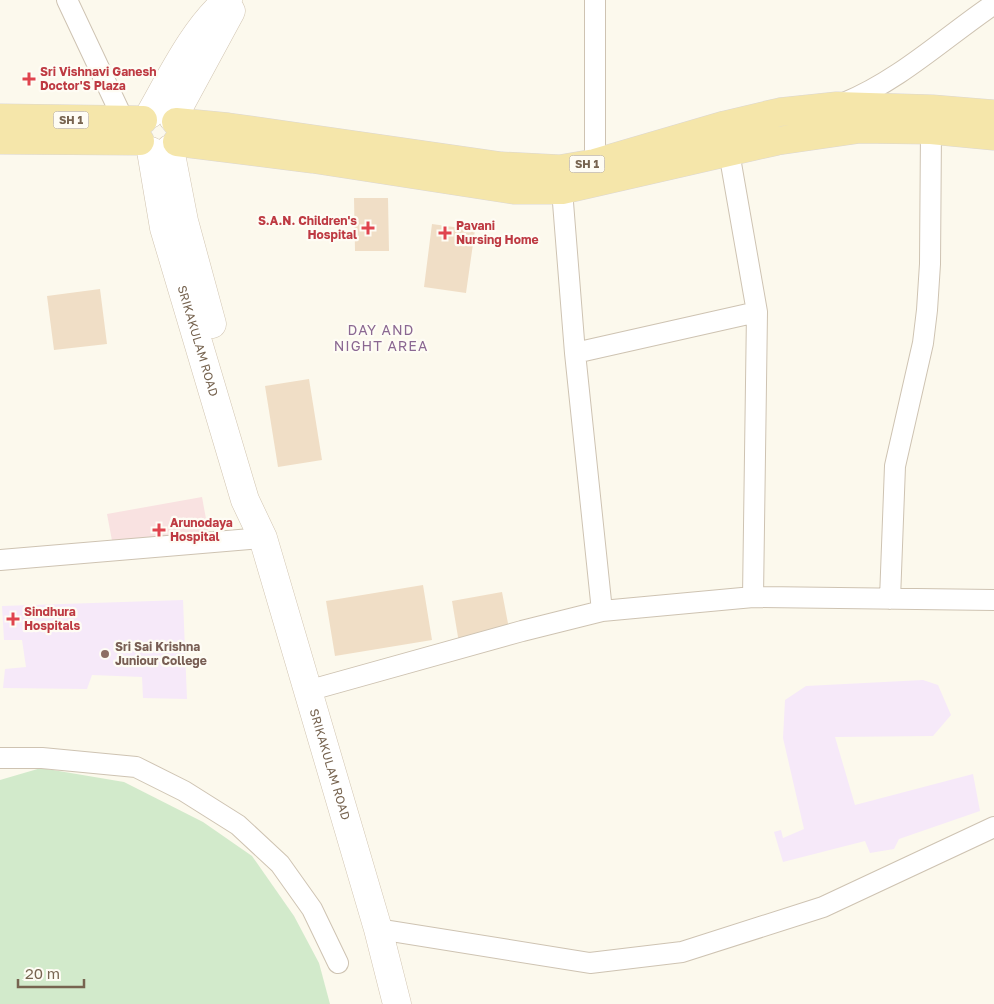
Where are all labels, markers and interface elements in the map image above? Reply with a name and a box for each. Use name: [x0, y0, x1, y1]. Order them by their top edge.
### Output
place label: Sri Vishnavi Ganesh Doctor'S Plaza: [40, 64, 156, 93]
marker: Sri Vishnavi Ganesh Doctor'S Plaza: [22, 72, 36, 86]
road number: SH 1: [54, 112, 88, 128]
road number: SH 1: [570, 156, 604, 172]
place label: S.A.N. Children's Hospital: [258, 213, 357, 242]
place label: Pavani Nursing Home: [456, 218, 539, 247]
marker: S.A.N. Children's Hospital: [361, 221, 375, 235]
marker: Pavani Nursing Home: [438, 226, 452, 240]
street label: SRIKAKULAM ROAD: [175, 284, 222, 398]
district label: DAY AND NIGHT AREA: [334, 321, 428, 354]
place label: Arunodaya Hospital: [170, 515, 233, 544]
marker: Arunodaya Hospital: [152, 523, 166, 537]
place label: Sindhura Hospitals: [24, 604, 80, 633]
marker: Sindhura Hospitals: [6, 612, 20, 626]
place label: Sri Sai Krishna Juniour College: [115, 639, 207, 668]
marker: Sri Sai Krishna Juniour College: [99, 648, 111, 660]
street label: SRIKAKULAM ROAD: [307, 707, 354, 822]
scale bar: [18, 956, 84, 988]
text: 20 m: [25, 964, 60, 982]

